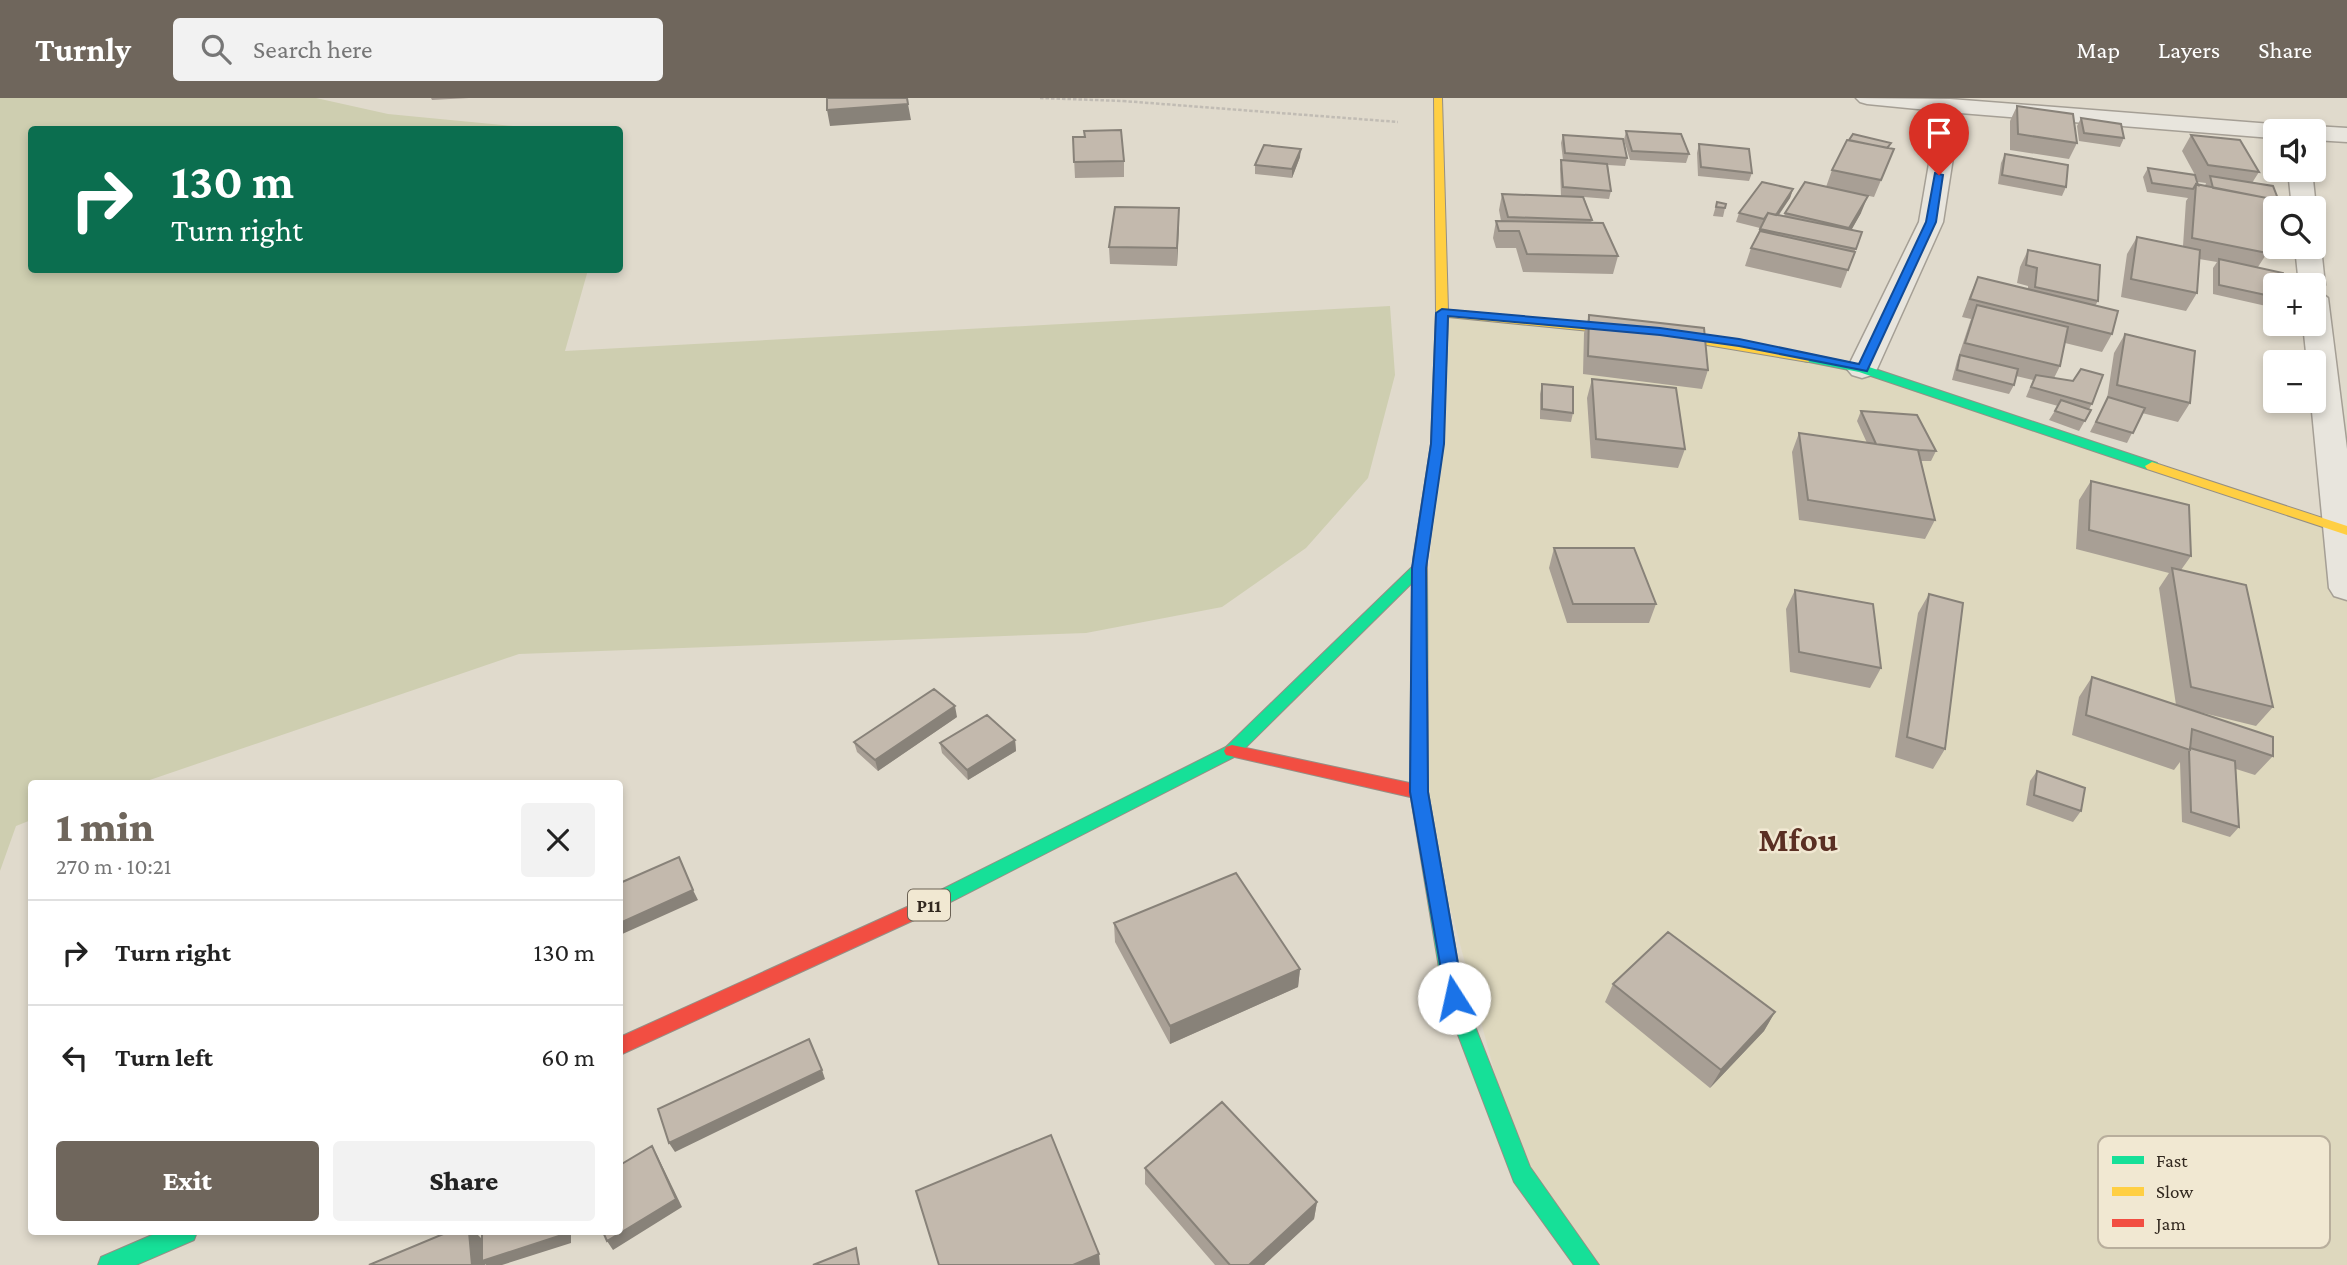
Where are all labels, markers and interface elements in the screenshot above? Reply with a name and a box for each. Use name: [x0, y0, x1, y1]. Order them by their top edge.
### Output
search box: [173, 18, 663, 81]
icon: search: [197, 30, 235, 68]
text: Turnly: [35, 31, 131, 68]
text: Search here: [253, 35, 372, 64]
text: Map: [2076, 36, 2120, 63]
text: Layers: [2158, 36, 2220, 63]
text: Share: [2258, 36, 2312, 63]
pin: [1909, 103, 1969, 175]
icon: arrive: [1920, 114, 1958, 152]
map controls: [2263, 119, 2326, 413]
button: sound: [2263, 119, 2326, 182]
icon: right: [56, 154, 147, 245]
text: 130 m: [171, 154, 294, 209]
button: search: [2263, 196, 2326, 259]
text: Turn right: [171, 212, 303, 248]
button: +: [2263, 273, 2326, 336]
button: −: [2263, 350, 2326, 413]
text: 1 min: [56, 803, 154, 850]
button: close: [521, 803, 595, 877]
district label: Mfou: [1758, 820, 1838, 859]
text: 270 m · 10:21: [56, 853, 171, 879]
road number: P11: [908, 890, 950, 920]
icon: right: [56, 934, 94, 972]
text: Turn right: [115, 938, 231, 967]
text: 130 m: [534, 938, 595, 967]
position arrow: [1417, 961, 1491, 1035]
icon: left: [56, 1039, 94, 1077]
text: Turn left: [115, 1043, 213, 1072]
text: 60 m: [541, 1043, 595, 1072]
legend: [2098, 1136, 2330, 1248]
button: Exit: [56, 1141, 319, 1221]
button: Share: [333, 1141, 595, 1221]
text: Fast: [2156, 1150, 2188, 1171]
text: Slow: [2156, 1181, 2193, 1202]
text: Jam: [2154, 1213, 2186, 1234]

